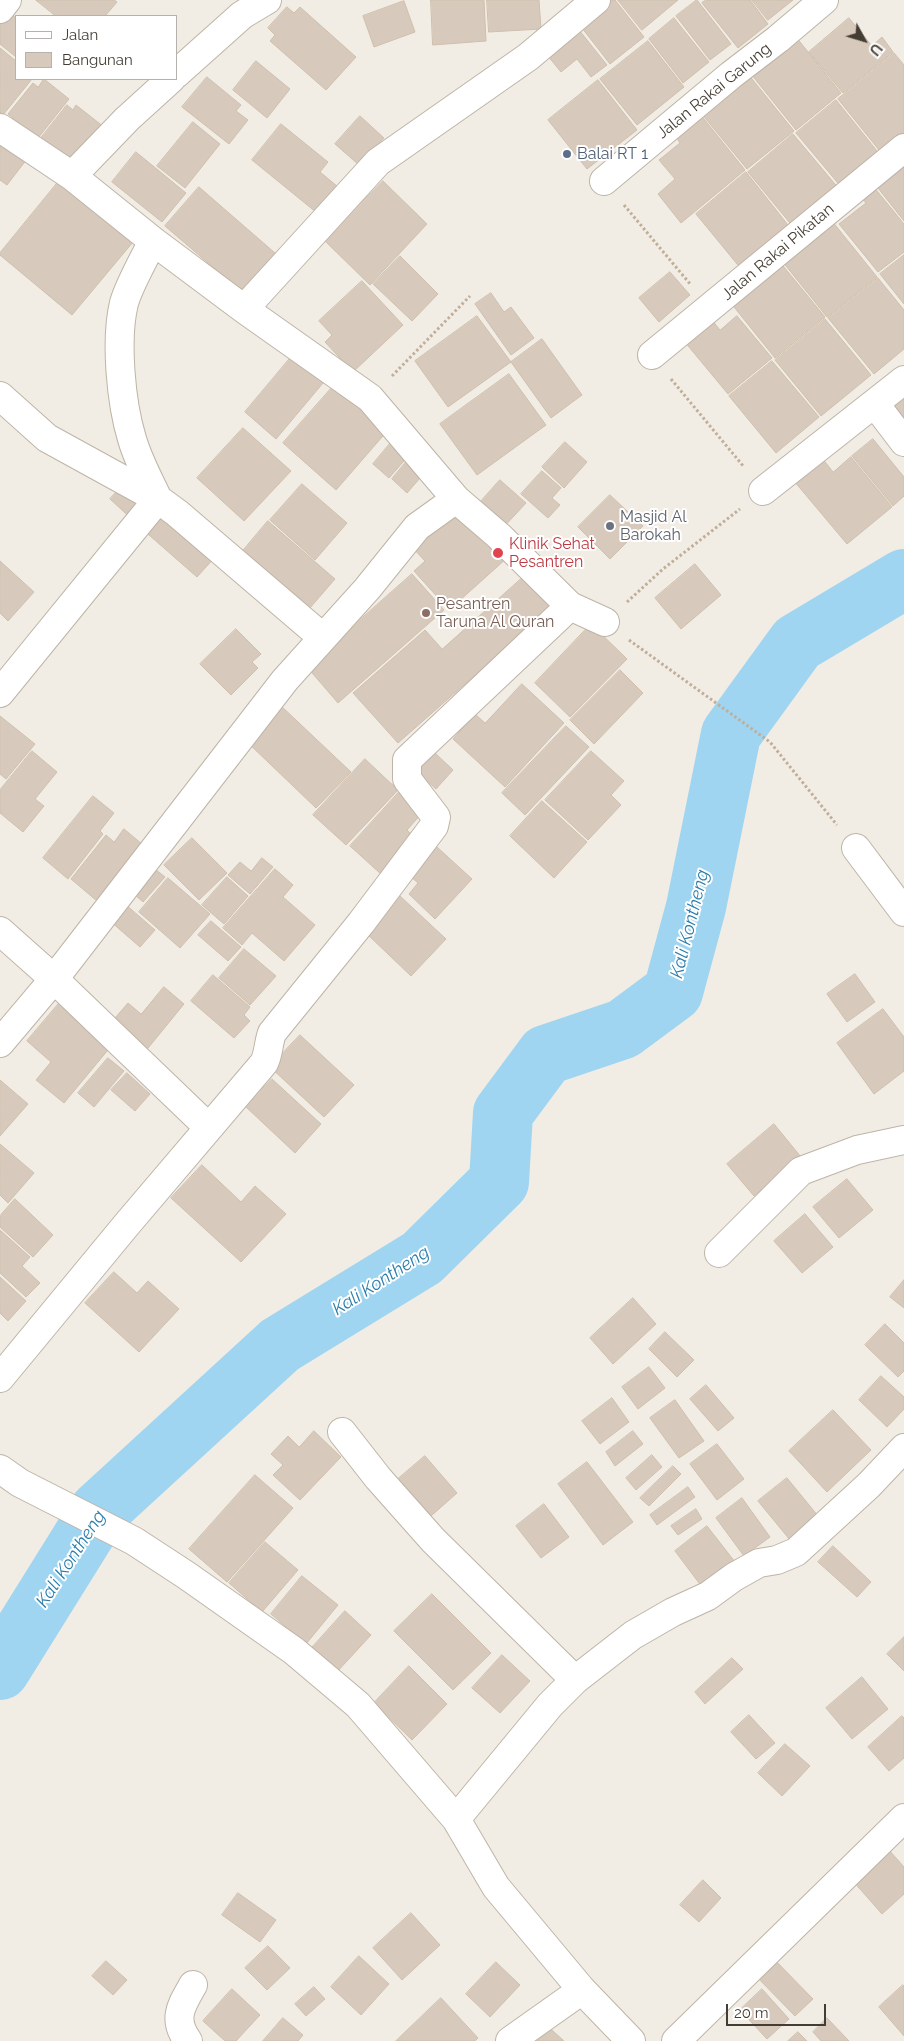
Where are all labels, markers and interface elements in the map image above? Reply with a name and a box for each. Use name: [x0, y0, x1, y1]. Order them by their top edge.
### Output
legend: [15, 15, 178, 80]
north arrow: [839, 15, 889, 65]
text: Jalan: [62, 26, 98, 44]
street label: Jalan Rakai Garung: [653, 39, 775, 143]
text: U: [866, 40, 885, 59]
text: Bangunan: [62, 51, 133, 69]
place label: Balai RT 1: [577, 144, 648, 164]
marker: Balai RT 1: [561, 148, 573, 160]
street label: Jalan Rakai Pikatan: [718, 199, 838, 305]
place label: Masjid Al Barokah: [620, 507, 687, 545]
marker: Masjid Al Barokah: [604, 520, 616, 532]
place label: Klinik Sehat Pesantren: [509, 534, 595, 572]
marker: Klinik Sehat Pesantren: [491, 546, 505, 560]
place label: Pesantren Taruna Al Quran: [436, 594, 554, 632]
marker: Pesantren Taruna Al Quran: [420, 607, 432, 619]
water label: Kali Kontheng: [666, 867, 714, 981]
water label: Kali Kontheng: [328, 1242, 434, 1320]
water label: Kali Kontheng: [32, 1506, 110, 1612]
scale bar: [729, 1994, 829, 2026]
text: 20 m: [734, 2004, 769, 2022]

